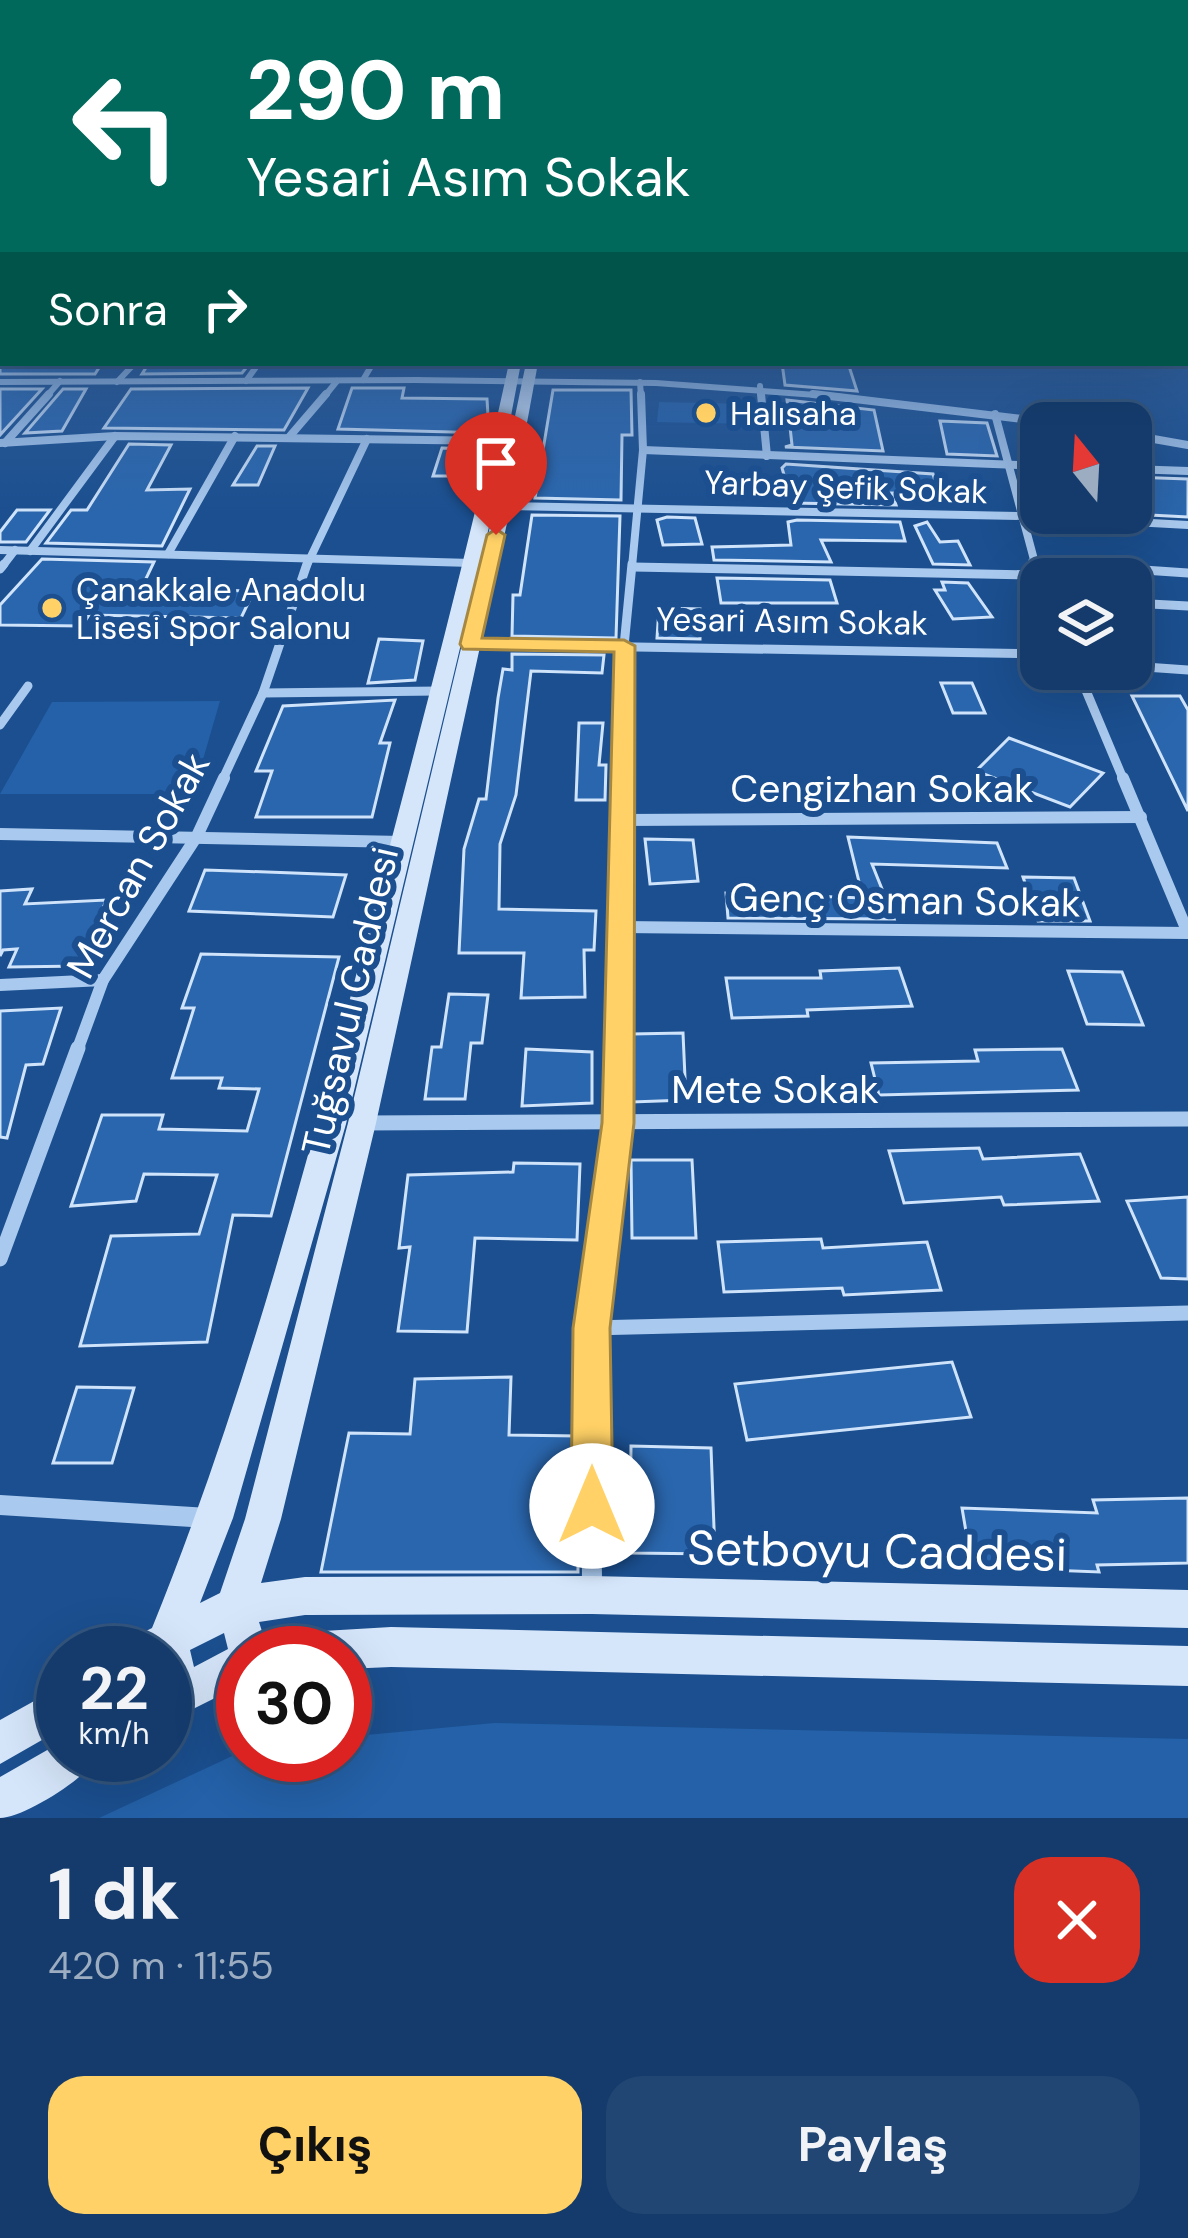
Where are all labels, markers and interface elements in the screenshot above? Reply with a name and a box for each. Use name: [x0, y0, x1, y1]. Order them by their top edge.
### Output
text: 290 m: [246, 36, 505, 145]
icon: left: [48, 48, 204, 204]
text: Yesari Asım Sokak: [246, 142, 691, 213]
icon: right: [192, 276, 258, 342]
text: Sonra: [48, 280, 168, 339]
place label: Halısaha: [730, 392, 857, 435]
marker: Halısaha: [693, 400, 719, 426]
north arrow: [1020, 402, 1152, 534]
map controls: [1020, 402, 1152, 690]
pin: [445, 412, 547, 535]
icon: arrive: [463, 430, 529, 496]
street label: Yarbay Şefik Sokak: [703, 461, 989, 513]
button: layers: [1020, 558, 1152, 690]
place label: Çanakkale Anadolu Lisesi Spor Salonu: [76, 568, 366, 649]
marker: Çanakkale Anadolu Lisesi Spor Salonu: [39, 595, 65, 621]
street label: Yesari Asım Sokak: [656, 597, 929, 645]
street label: Mercan Sokak: [55, 743, 221, 987]
street label: Cengizhan Sokak: [730, 763, 1034, 814]
street label: Tuğsavul Caddesi: [290, 842, 410, 1160]
street label: Genç Osman Sokak: [729, 871, 1081, 929]
street label: Mete Sokak: [671, 1064, 879, 1115]
position arrow: [529, 1443, 655, 1569]
street label: Setboyu Caddesi: [687, 1516, 1067, 1586]
speed limit sign: 30: [216, 1626, 372, 1782]
text: 22: [79, 1649, 149, 1728]
text: km/h: [79, 1714, 149, 1753]
text: 1 dk: [48, 1848, 180, 1941]
button: close: [1014, 1857, 1140, 1983]
text: 420 m · 11:55: [48, 1940, 274, 1991]
button: Çıkış: [48, 2076, 582, 2214]
button: Paylaş: [606, 2076, 1140, 2214]

